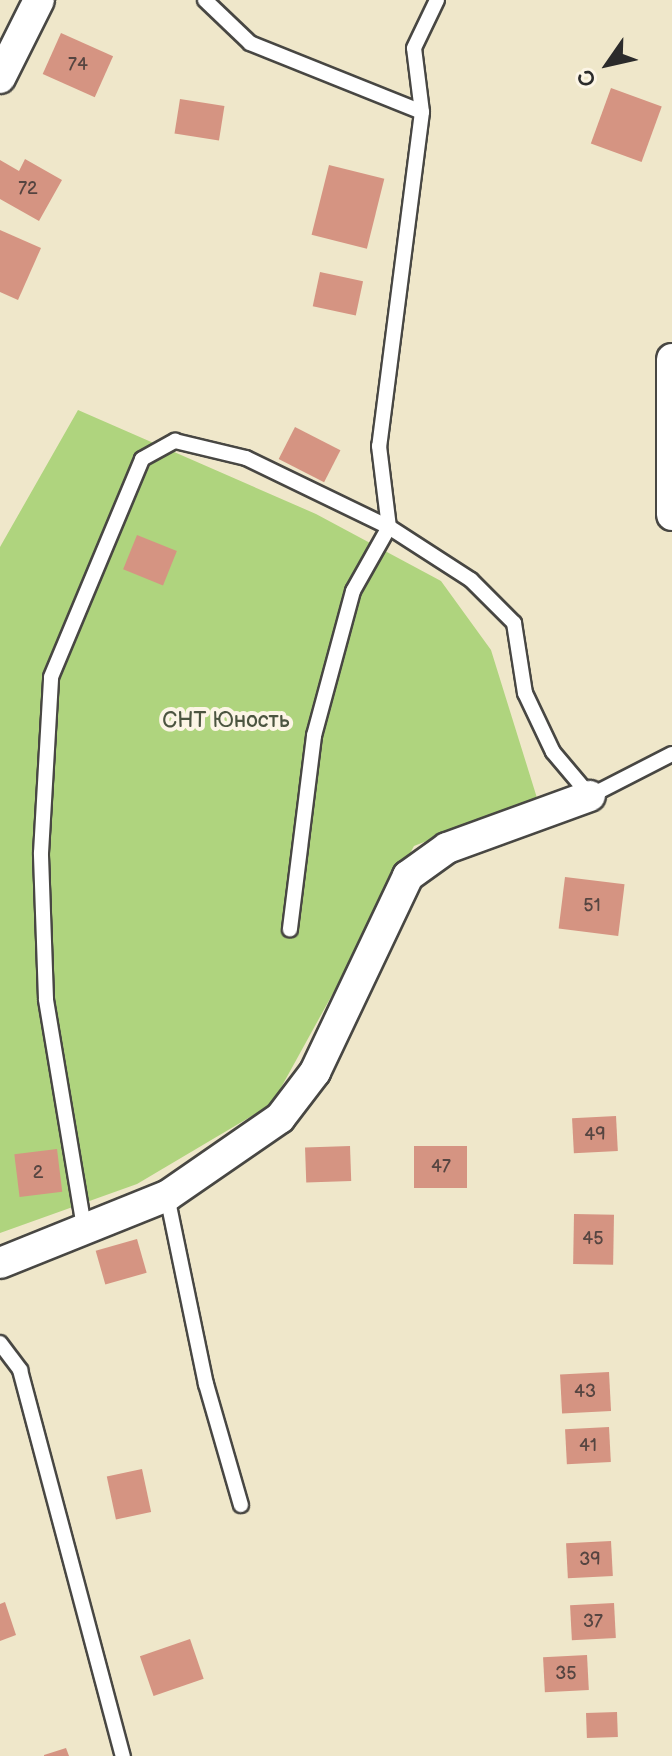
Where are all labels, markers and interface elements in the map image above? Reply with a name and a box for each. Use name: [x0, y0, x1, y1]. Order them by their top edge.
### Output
north arrow: [568, 24, 648, 104]
house number: 74: [68, 54, 88, 76]
text: С: [572, 64, 603, 92]
house number: 72: [18, 178, 38, 200]
park label: СНТ Юность: [162, 708, 290, 734]
house number: 51: [583, 895, 601, 917]
house number: 49: [584, 1124, 606, 1146]
house number: 47: [431, 1156, 451, 1178]
house number: 2: [33, 1162, 43, 1184]
house number: 45: [582, 1228, 604, 1250]
house number: 43: [574, 1381, 596, 1403]
house number: 41: [579, 1435, 597, 1457]
house number: 39: [579, 1549, 601, 1571]
house number: 37: [583, 1611, 603, 1633]
house number: 35: [555, 1663, 577, 1685]

